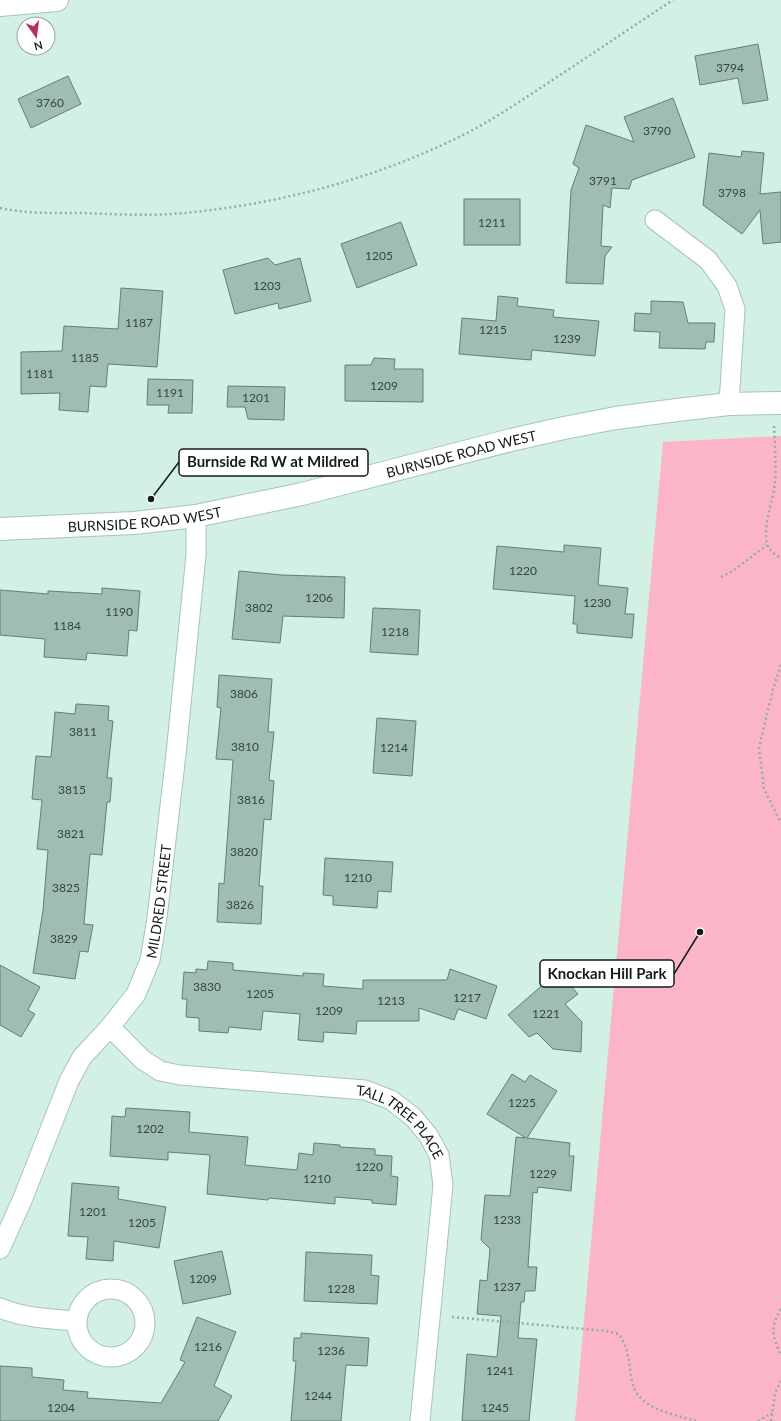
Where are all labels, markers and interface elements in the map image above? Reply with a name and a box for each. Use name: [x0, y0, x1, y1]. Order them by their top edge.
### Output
north arrow: [16, 16, 56, 56]
text: N: [33, 39, 44, 54]
house number: 3794: [716, 60, 744, 75]
house number: 3760: [36, 95, 64, 110]
house number: 3790: [643, 123, 671, 138]
house number: 3791: [589, 173, 617, 188]
house number: 3798: [718, 185, 746, 200]
house number: 1211: [478, 215, 506, 230]
house number: 1205: [365, 248, 393, 263]
house number: 1203: [253, 278, 281, 293]
house number: 1187: [125, 315, 153, 330]
house number: 1215: [479, 322, 507, 337]
house number: 1239: [553, 331, 581, 346]
house number: 1185: [71, 350, 99, 365]
house number: 1181: [26, 366, 54, 381]
house number: 1209: [370, 378, 398, 393]
house number: 1191: [156, 385, 184, 400]
house number: 1201: [242, 390, 270, 405]
street label: BURNSIDE ROAD WEST: [384, 426, 538, 480]
callout: Burnside Rd W at Mildred: [179, 449, 368, 476]
text: Burnside Rd W at Mildred: [187, 452, 359, 470]
street label: BURNSIDE ROAD WEST: [67, 502, 224, 534]
house number: 1220: [509, 563, 537, 578]
house number: 1206: [305, 590, 333, 605]
house number: 1230: [583, 595, 611, 610]
house number: 3802: [245, 600, 273, 615]
house number: 1190: [105, 604, 133, 619]
house number: 1184: [53, 618, 81, 633]
house number: 1218: [381, 624, 409, 639]
house number: 3806: [230, 686, 258, 701]
house number: 3811: [69, 724, 97, 739]
house number: 3810: [231, 739, 259, 754]
house number: 1214: [380, 740, 408, 755]
house number: 3815: [58, 782, 86, 797]
house number: 3816: [237, 792, 265, 807]
house number: 3821: [57, 826, 85, 841]
street label: MILDRED STREET: [142, 843, 174, 960]
house number: 3820: [230, 844, 258, 859]
house number: 1210: [344, 870, 372, 885]
house number: 3825: [52, 880, 80, 895]
house number: 3826: [226, 897, 254, 912]
house number: 3829: [50, 931, 78, 946]
callout: Knockan Hill Park: [540, 960, 674, 987]
text: Knockan Hill Park: [548, 964, 667, 982]
house number: 3830: [193, 979, 221, 994]
house number: 1205: [246, 986, 274, 1001]
house number: 1217: [453, 990, 481, 1005]
house number: 1213: [377, 993, 405, 1008]
house number: 1209: [315, 1003, 343, 1018]
house number: 1221: [532, 1006, 560, 1021]
street label: TALL TREE PLACE: [356, 1081, 448, 1161]
house number: 1225: [508, 1095, 536, 1110]
house number: 1202: [136, 1121, 164, 1136]
house number: 1220: [355, 1159, 383, 1174]
house number: 1229: [529, 1166, 557, 1181]
house number: 1210: [303, 1171, 331, 1186]
house number: 1201: [79, 1204, 107, 1219]
house number: 1233: [493, 1212, 521, 1227]
house number: 1205: [128, 1215, 156, 1230]
house number: 1209: [189, 1271, 217, 1286]
house number: 1237: [493, 1279, 521, 1294]
house number: 1228: [327, 1281, 355, 1296]
house number: 1216: [194, 1339, 222, 1354]
house number: 1236: [317, 1343, 345, 1358]
house number: 1241: [486, 1363, 514, 1378]
house number: 1244: [304, 1388, 332, 1403]
house number: 1204: [47, 1400, 75, 1415]
house number: 1245: [481, 1400, 509, 1415]

